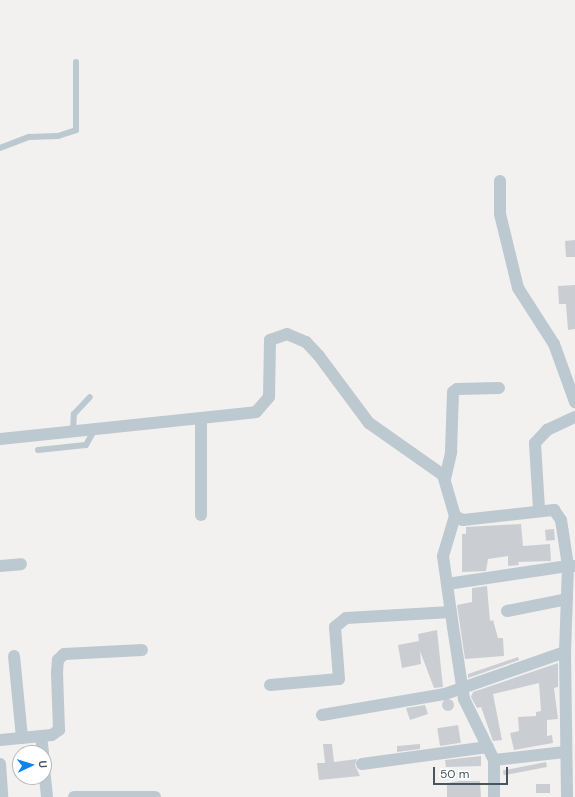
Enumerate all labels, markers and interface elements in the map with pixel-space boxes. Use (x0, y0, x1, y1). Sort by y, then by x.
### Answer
north arrow (12, 745, 52, 785)
scale bar (435, 759, 510, 785)
text: U (36, 760, 50, 768)
text: 50 m (440, 766, 469, 782)

